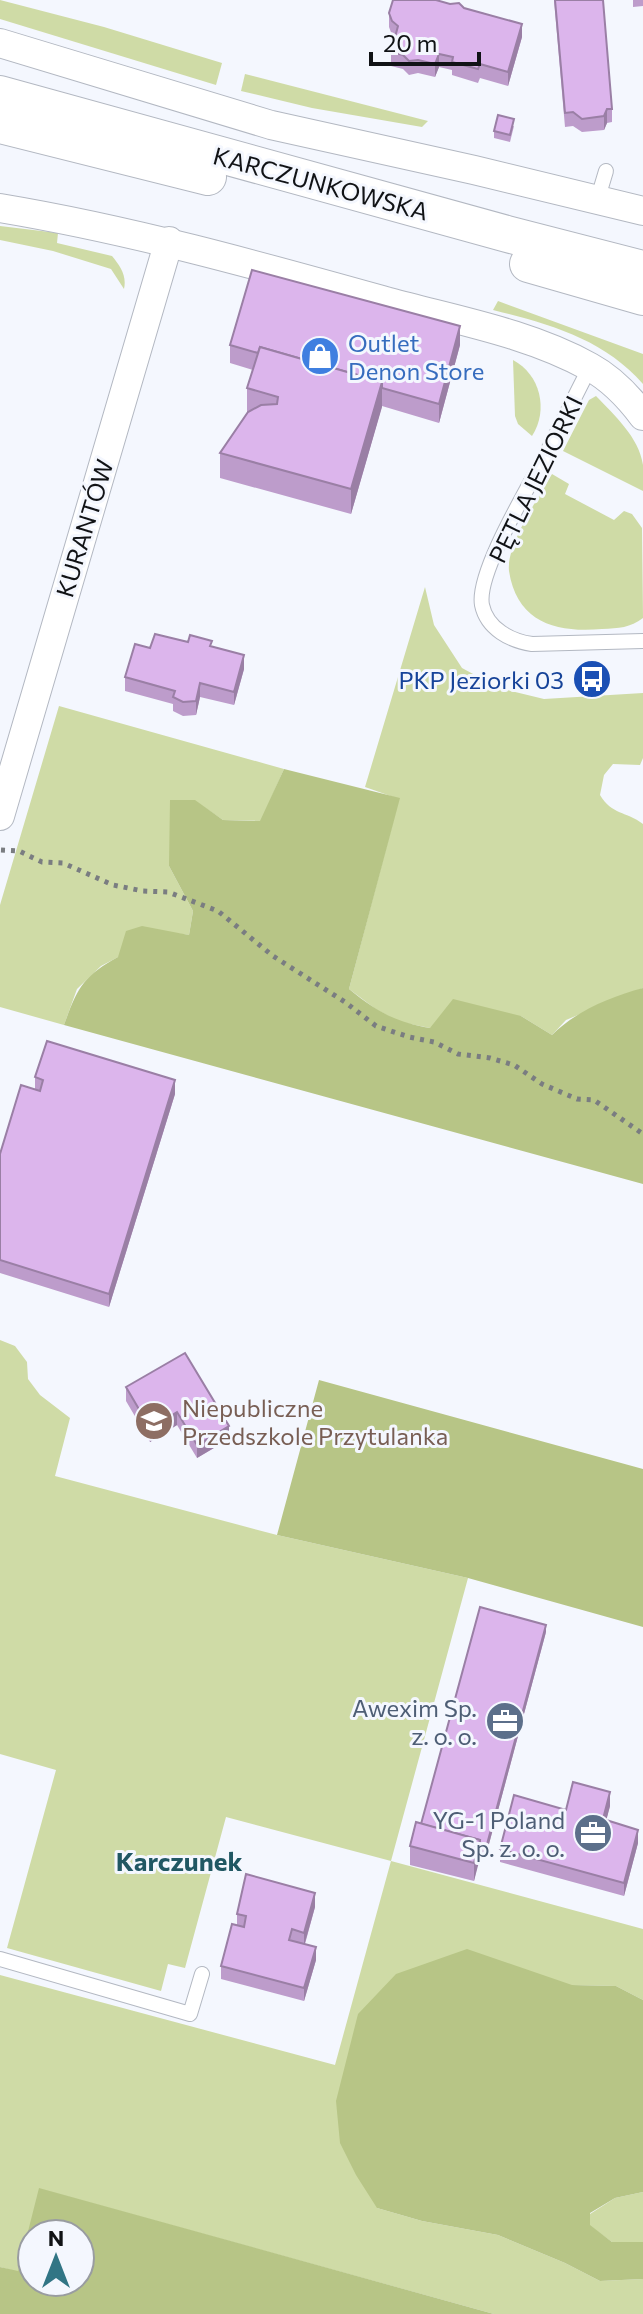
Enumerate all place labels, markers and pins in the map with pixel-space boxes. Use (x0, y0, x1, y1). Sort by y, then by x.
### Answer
place label: Outlet Denon Store (348, 328, 484, 385)
shop icon: Outlet Denon Store (299, 335, 341, 377)
bus stop icon: PKP Jeziorki 03 (571, 658, 613, 700)
place label: PKP Jeziorki 03 (398, 665, 564, 694)
place label: Niepubliczne Przedszkole Przytulanka (182, 1393, 448, 1450)
school or university icon: Niepubliczne Przedszkole Przytulanka (133, 1400, 175, 1442)
place label: Awexim Sp. z. o. o. (352, 1693, 477, 1750)
office icon: Awexim Sp. z. o. o. (484, 1700, 526, 1742)
place label: YG-1 Poland Sp. z. o. o. (432, 1805, 565, 1862)
office icon: YG-1 Poland Sp. z. o. o. (572, 1812, 614, 1854)

